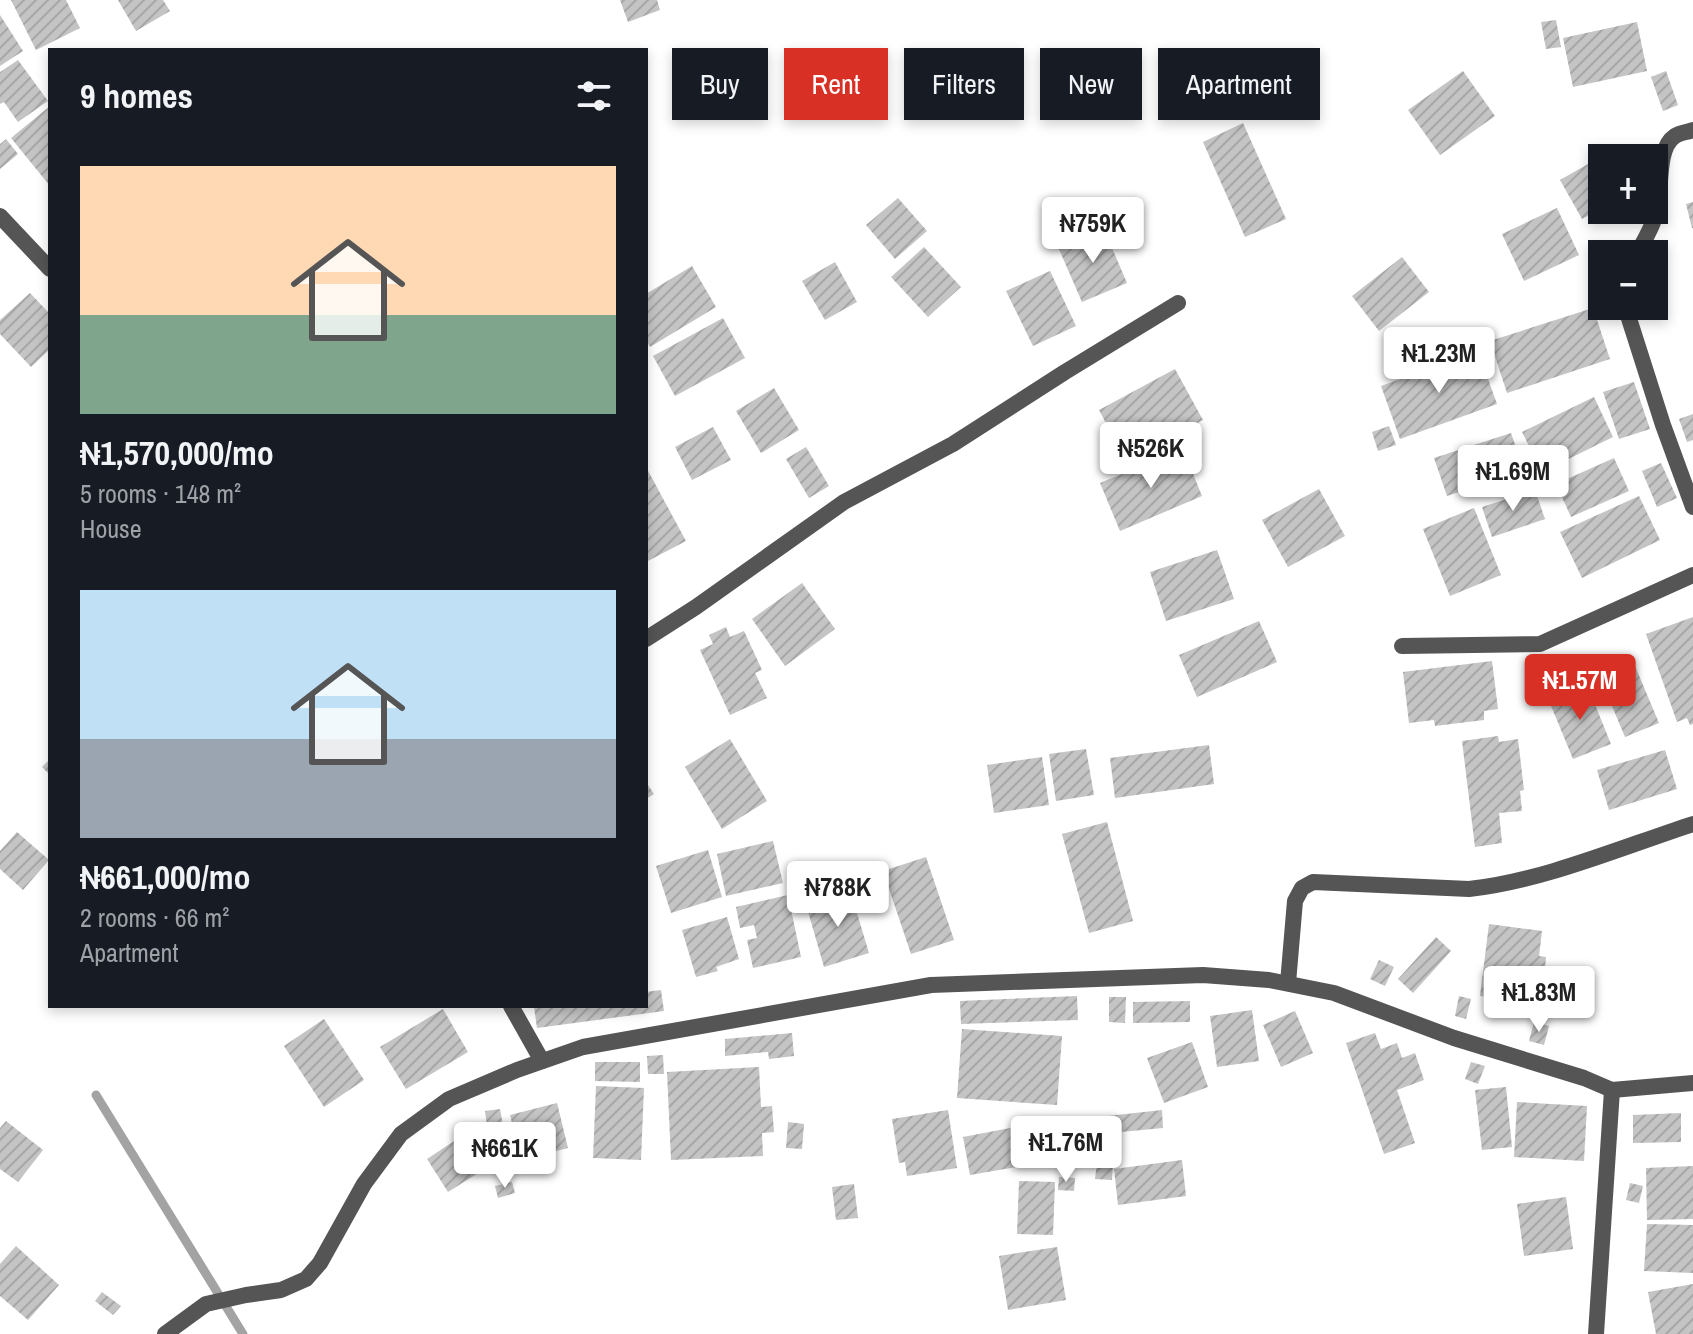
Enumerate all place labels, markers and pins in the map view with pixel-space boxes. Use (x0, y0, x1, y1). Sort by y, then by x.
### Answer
pin: ₦759K (1037, 197, 1149, 265)
pin: ₦1.23M (1374, 327, 1504, 395)
pin: ₦526K (1095, 422, 1207, 490)
pin: ₦1.69M (1448, 445, 1578, 513)
pin: ₦1.57M (1515, 654, 1645, 722)
pin: ₦788K (782, 861, 894, 929)
pin: ₦1.83M (1474, 966, 1604, 1034)
pin: ₦1.76M (1001, 1116, 1131, 1184)
pin: ₦661K (449, 1122, 561, 1190)

